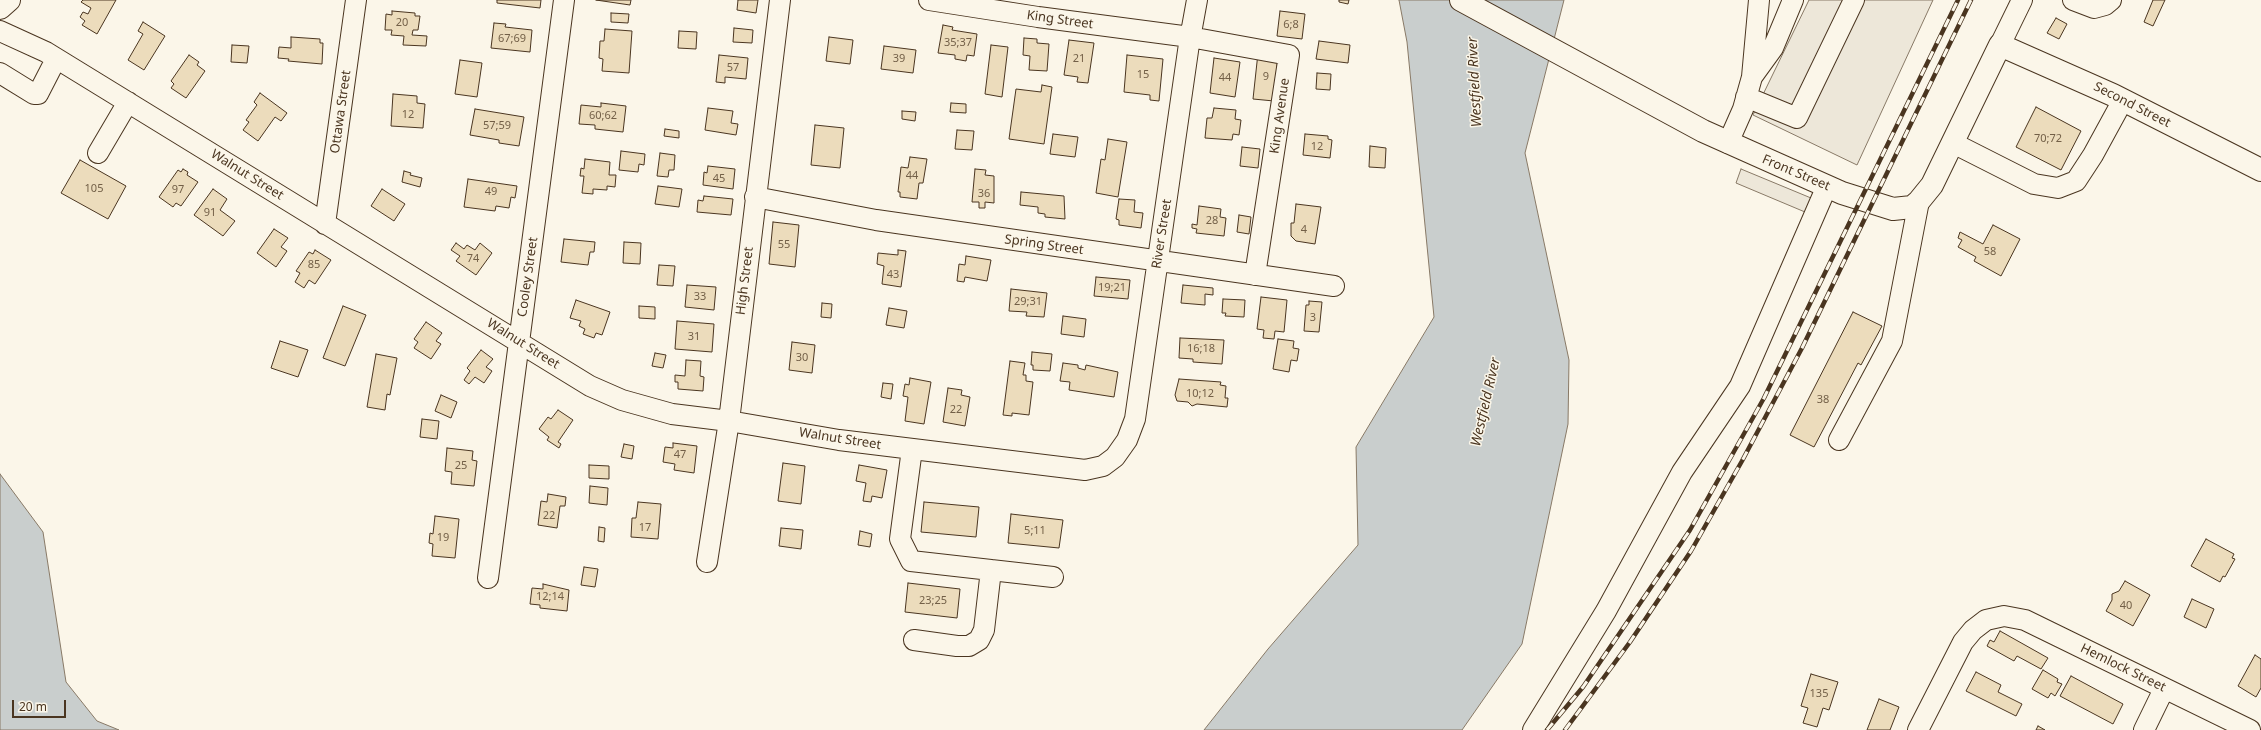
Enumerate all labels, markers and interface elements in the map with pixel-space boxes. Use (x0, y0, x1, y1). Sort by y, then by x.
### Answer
street label: King Street (1026, 8, 1094, 32)
house number: 20 (396, 16, 408, 30)
house number: 6;8 (1283, 18, 1299, 32)
house number: 67;69 (498, 32, 526, 46)
house number: 35;37 (944, 36, 972, 50)
water label: Westfield River (1464, 36, 1486, 128)
house number: 39 (893, 52, 905, 66)
house number: 21 (1073, 52, 1085, 66)
house number: 57 (727, 61, 739, 75)
house number: 15 (1137, 68, 1149, 82)
street label: Ottawa Street (327, 69, 355, 155)
house number: 9 (1263, 70, 1269, 84)
house number: 44 (1219, 71, 1231, 85)
street label: King Avenue (1267, 77, 1293, 155)
street label: Second Street (2091, 79, 2173, 131)
house number: 12 (402, 108, 414, 122)
house number: 60;62 (589, 109, 617, 123)
house number: 57;59 (483, 119, 511, 133)
house number: 70;72 (2034, 132, 2062, 146)
house number: 12 (1311, 140, 1323, 154)
street label: Walnut Street (208, 146, 286, 204)
street label: Front Street (1760, 152, 1832, 194)
house number: 44 (906, 169, 918, 183)
house number: 45 (713, 172, 725, 186)
house number: 105 (85, 182, 103, 196)
house number: 97 (172, 183, 184, 197)
house number: 49 (485, 185, 497, 199)
house number: 36 (978, 187, 990, 201)
street label: River Street (1149, 198, 1175, 270)
house number: 91 (204, 206, 216, 220)
house number: 28 (1206, 214, 1218, 228)
house number: 4 (1301, 223, 1307, 237)
street label: Spring Street (1004, 232, 1084, 258)
street label: Cooley Street (515, 236, 541, 318)
house number: 55 (778, 238, 790, 252)
house number: 58 (1984, 245, 1996, 259)
street label: High Street (733, 246, 757, 316)
house number: 74 (467, 252, 479, 266)
house number: 85 (308, 258, 320, 272)
house number: 43 (887, 268, 899, 282)
house number: 19;21 (1098, 281, 1126, 295)
house number: 33 (694, 290, 706, 304)
house number: 29;31 (1014, 295, 1042, 309)
house number: 3 (1310, 311, 1316, 325)
street label: Walnut Street (484, 315, 562, 373)
house number: 31 (688, 330, 700, 344)
house number: 16;18 (1187, 342, 1215, 356)
house number: 30 (796, 351, 808, 365)
water label: Westfield River (1468, 356, 1504, 448)
house number: 10;12 (1186, 387, 1214, 401)
house number: 38 (1817, 393, 1829, 407)
house number: 22 (950, 403, 962, 417)
street label: Walnut Street (798, 425, 882, 453)
house number: 47 (674, 448, 686, 462)
house number: 25 (455, 459, 467, 473)
house number: 22 (543, 509, 555, 523)
house number: 17 (639, 521, 651, 535)
house number: 5;11 (1024, 524, 1046, 538)
house number: 19 (437, 531, 449, 545)
house number: 12;14 (536, 590, 564, 604)
house number: 23;25 (919, 594, 947, 608)
house number: 40 (2120, 599, 2132, 613)
street label: Hemlock Street (2078, 641, 2168, 695)
house number: 135 (1810, 687, 1828, 701)
scale bar (14, 692, 68, 718)
text: 20 m (19, 698, 47, 715)

